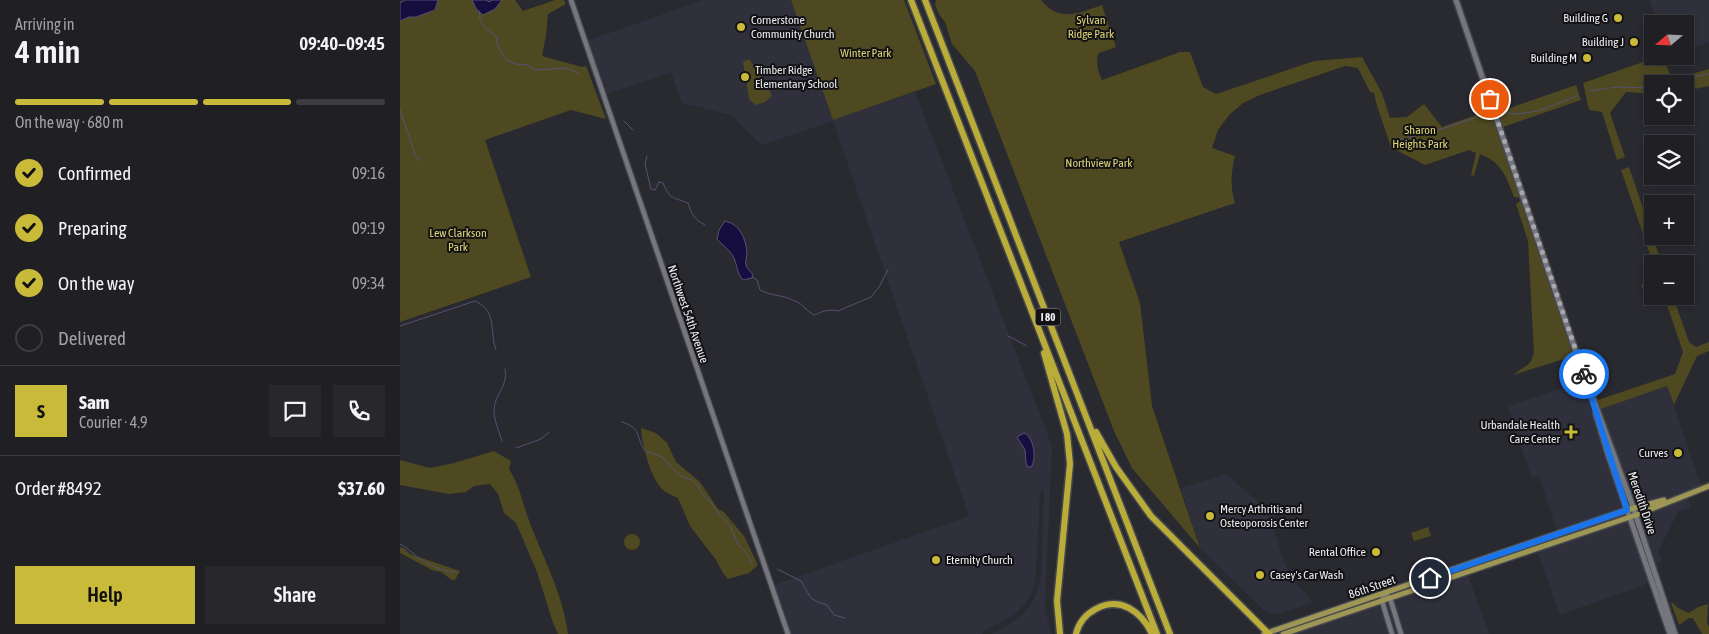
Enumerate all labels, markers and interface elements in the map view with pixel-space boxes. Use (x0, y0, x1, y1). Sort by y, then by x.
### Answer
place label: Building G (1563, 11, 1608, 25)
marker: Building G (1612, 12, 1624, 24)
place label: Cornerstone Community Church (751, 13, 835, 41)
park label: Sylvan Ridge Park (1068, 13, 1115, 41)
text: Arriving in (15, 15, 75, 33)
north arrow (1644, 15, 1694, 65)
map controls (1644, 15, 1694, 305)
marker: Cornerstone Community Church (735, 21, 747, 33)
text: 09:40–09:45 (299, 32, 385, 54)
text: 4 min (15, 33, 80, 70)
place label: Building J (1582, 35, 1624, 49)
marker: Building J (1628, 36, 1640, 48)
park label: Winter Park (840, 46, 892, 60)
place label: Building M (1531, 51, 1577, 65)
marker: Building M (1581, 52, 1593, 64)
place label: Timber Ridge Elementary School (755, 63, 838, 91)
marker: Timber Ridge Elementary School (739, 71, 751, 83)
button: locate (1644, 75, 1694, 125)
pin (1469, 78, 1511, 120)
icon: bag (1476, 85, 1504, 113)
text: On the way · 680 m (15, 113, 124, 131)
park label: Sharon Heights Park (1392, 123, 1448, 151)
button: layers (1644, 135, 1694, 185)
park label: Northview Park (1065, 156, 1133, 170)
icon: check (15, 159, 43, 187)
text: Confirmed (58, 162, 131, 184)
text: 09:16 (352, 164, 385, 182)
button: + (1644, 195, 1694, 245)
icon: check (15, 214, 43, 242)
text: Preparing (58, 217, 127, 239)
text: 09:19 (352, 219, 385, 237)
park label: Lew Clarkson Park (429, 226, 487, 254)
button: − (1644, 255, 1694, 305)
street label: Northwest 54th Avenue (665, 263, 711, 365)
icon: check (15, 269, 43, 297)
text: On the way (58, 272, 135, 294)
text: 09:34 (352, 274, 385, 292)
road number: I 80 (1036, 308, 1060, 326)
text: Delivered (58, 327, 126, 349)
courier (1559, 349, 1609, 399)
icon: bike (1570, 360, 1598, 388)
button: chat (269, 385, 321, 437)
button: phone (333, 385, 385, 437)
text: Sam (79, 391, 110, 413)
text: S (37, 400, 45, 422)
text: Courier · 4.9 (79, 413, 148, 431)
place label: Urbandale Health Care Center (1480, 418, 1560, 446)
marker: Urbandale Health Care Center (1564, 425, 1578, 439)
place label: Curves (1639, 446, 1668, 460)
marker: Curves (1672, 447, 1684, 459)
street label: Meredith Drive (1625, 470, 1659, 536)
text: Order #8492 (15, 477, 102, 499)
text: $37.60 (338, 477, 385, 499)
place label: Mercy Arthritis and Osteoporosis Center (1220, 502, 1308, 530)
marker: Mercy Arthritis and Osteoporosis Center (1204, 510, 1216, 522)
place label: Rental Office (1309, 545, 1366, 559)
marker: Rental Office (1370, 546, 1382, 558)
place label: Eternity Church (946, 553, 1013, 567)
marker: Eternity Church (930, 554, 942, 566)
pin (1409, 557, 1451, 599)
icon: home (1416, 564, 1444, 592)
button: Help (15, 566, 195, 624)
button: Share (205, 566, 385, 624)
place label: Casey's Car Wash (1270, 568, 1343, 582)
marker: Casey's Car Wash (1254, 569, 1266, 581)
street label: 86th Street (1347, 572, 1398, 602)

